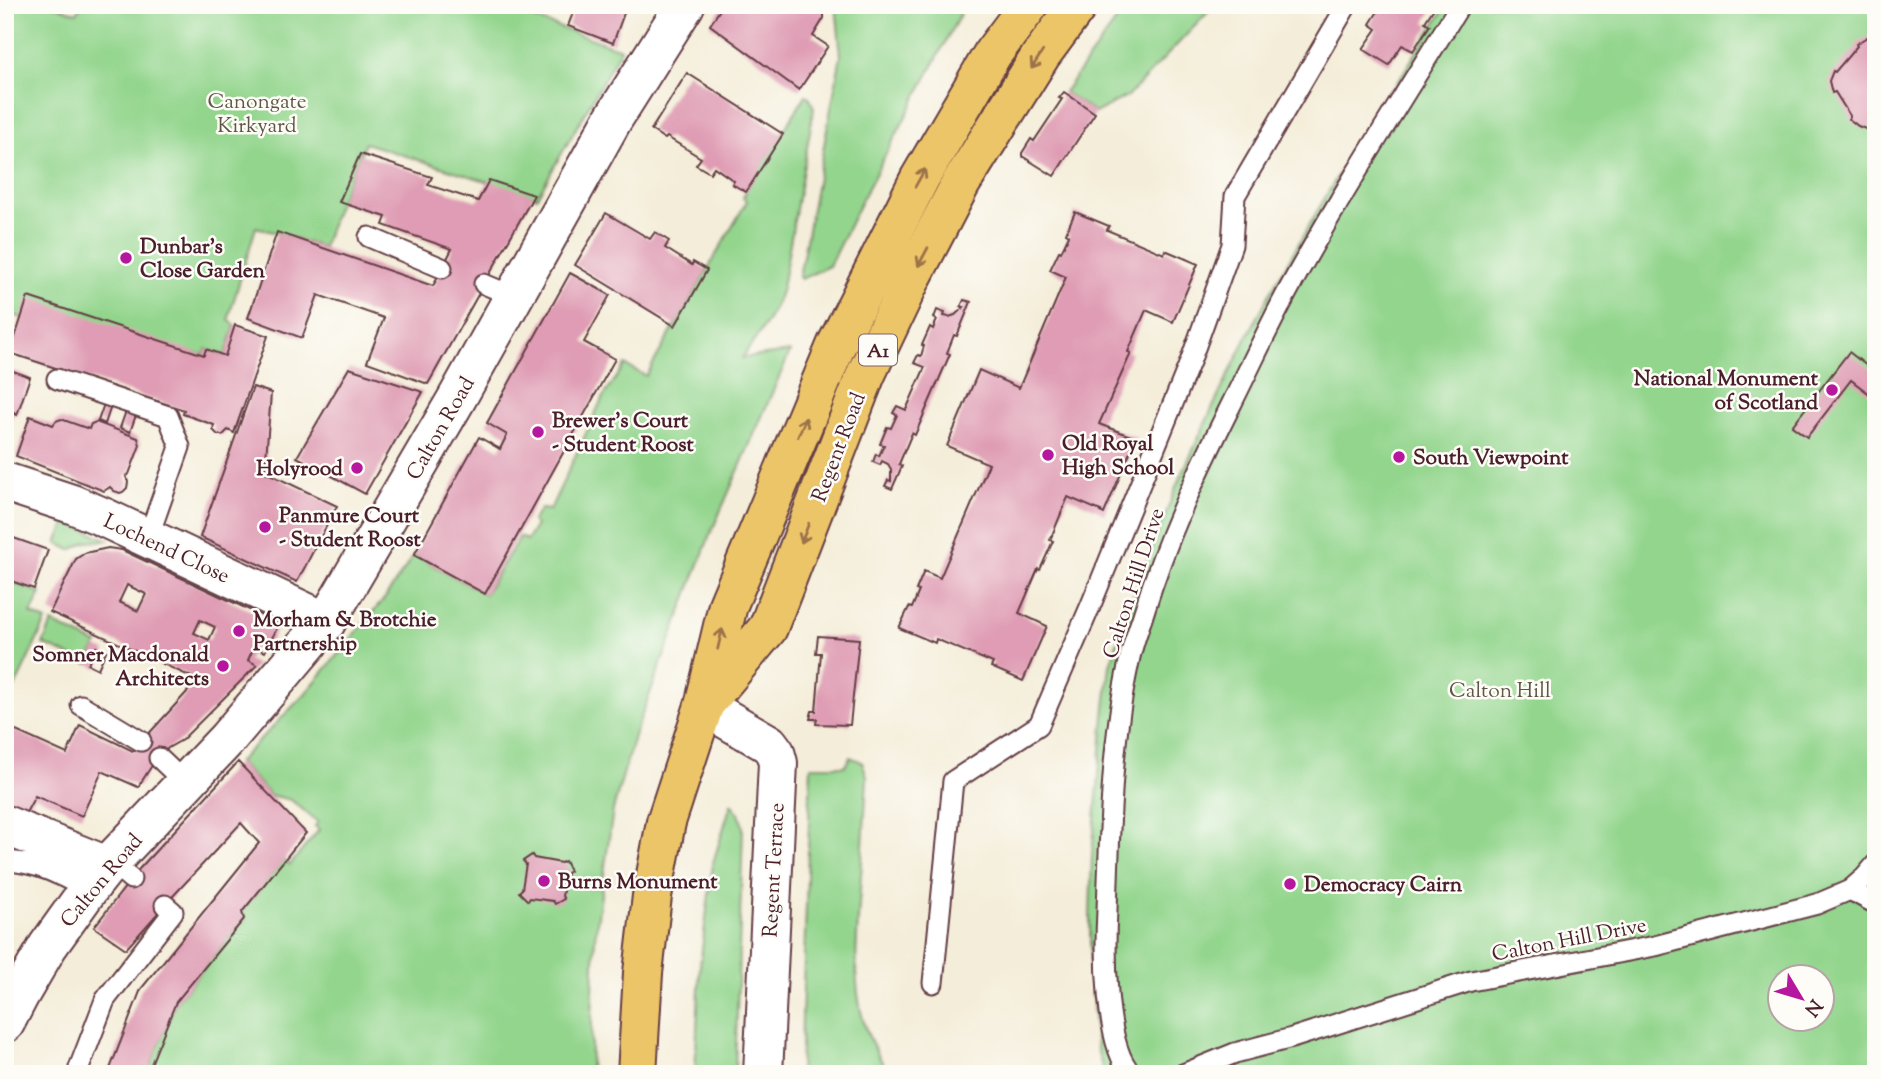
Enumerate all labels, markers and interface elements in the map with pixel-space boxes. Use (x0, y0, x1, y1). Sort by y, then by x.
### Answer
one-way arrow (1030, 50, 1045, 69)
park label: Canongate Kirkyard (208, 88, 306, 142)
one-way arrow (913, 168, 927, 188)
place label: Dunbar's Close Garden (140, 233, 265, 287)
one-way arrow (916, 246, 930, 266)
marker: Dunbar's Close Garden (118, 250, 134, 266)
road number: A1 (859, 334, 897, 366)
place label: National Monument of Scotland (1634, 365, 1819, 419)
street label: Calton Road (400, 372, 483, 486)
marker: National Monument of Scotland (1824, 382, 1840, 398)
street label: Regent Road (805, 388, 875, 507)
place label: Brewer’s Court - Student Roost (552, 407, 694, 461)
one-way arrow (796, 417, 809, 439)
marker: Brewer’s Court - Student Roost (530, 424, 546, 440)
place label: Old Royal High School (1062, 430, 1174, 484)
place label: South Viewpoint (1413, 444, 1569, 474)
marker: Old Royal High School (1040, 447, 1056, 463)
marker: South Viewpoint (1391, 449, 1407, 465)
place label: Holyrood (256, 455, 343, 485)
marker: Holyrood (349, 460, 365, 476)
place label: Panmure Court - Student Roost (279, 502, 421, 556)
street label: Calton Hill Drive (1096, 504, 1173, 663)
street label: Lochend Close (98, 507, 234, 592)
marker: Panmure Court - Student Roost (257, 519, 273, 535)
one-way arrow (798, 522, 811, 544)
place label: Morham & Brotchie Partnership (253, 606, 437, 660)
marker: Morham & Brotchie Partnership (231, 623, 247, 639)
one-way arrow (713, 628, 727, 651)
place label: Somner Macdonald Architects (32, 641, 209, 695)
marker: Somner Macdonald Architects (215, 658, 231, 674)
park label: Calton Hill (1449, 677, 1551, 707)
street label: Regent Terrace (756, 802, 794, 938)
street label: Calton Road (54, 828, 151, 935)
place label: Burns Monument (558, 868, 718, 898)
place label: Democracy Cairn (1304, 871, 1463, 901)
marker: Burns Monument (536, 873, 552, 889)
marker: Democracy Cairn (1282, 876, 1298, 892)
street label: Calton Hill Drive (1490, 911, 1649, 971)
north arrow (1766, 964, 1836, 1034)
text: N (1797, 993, 1828, 1021)

